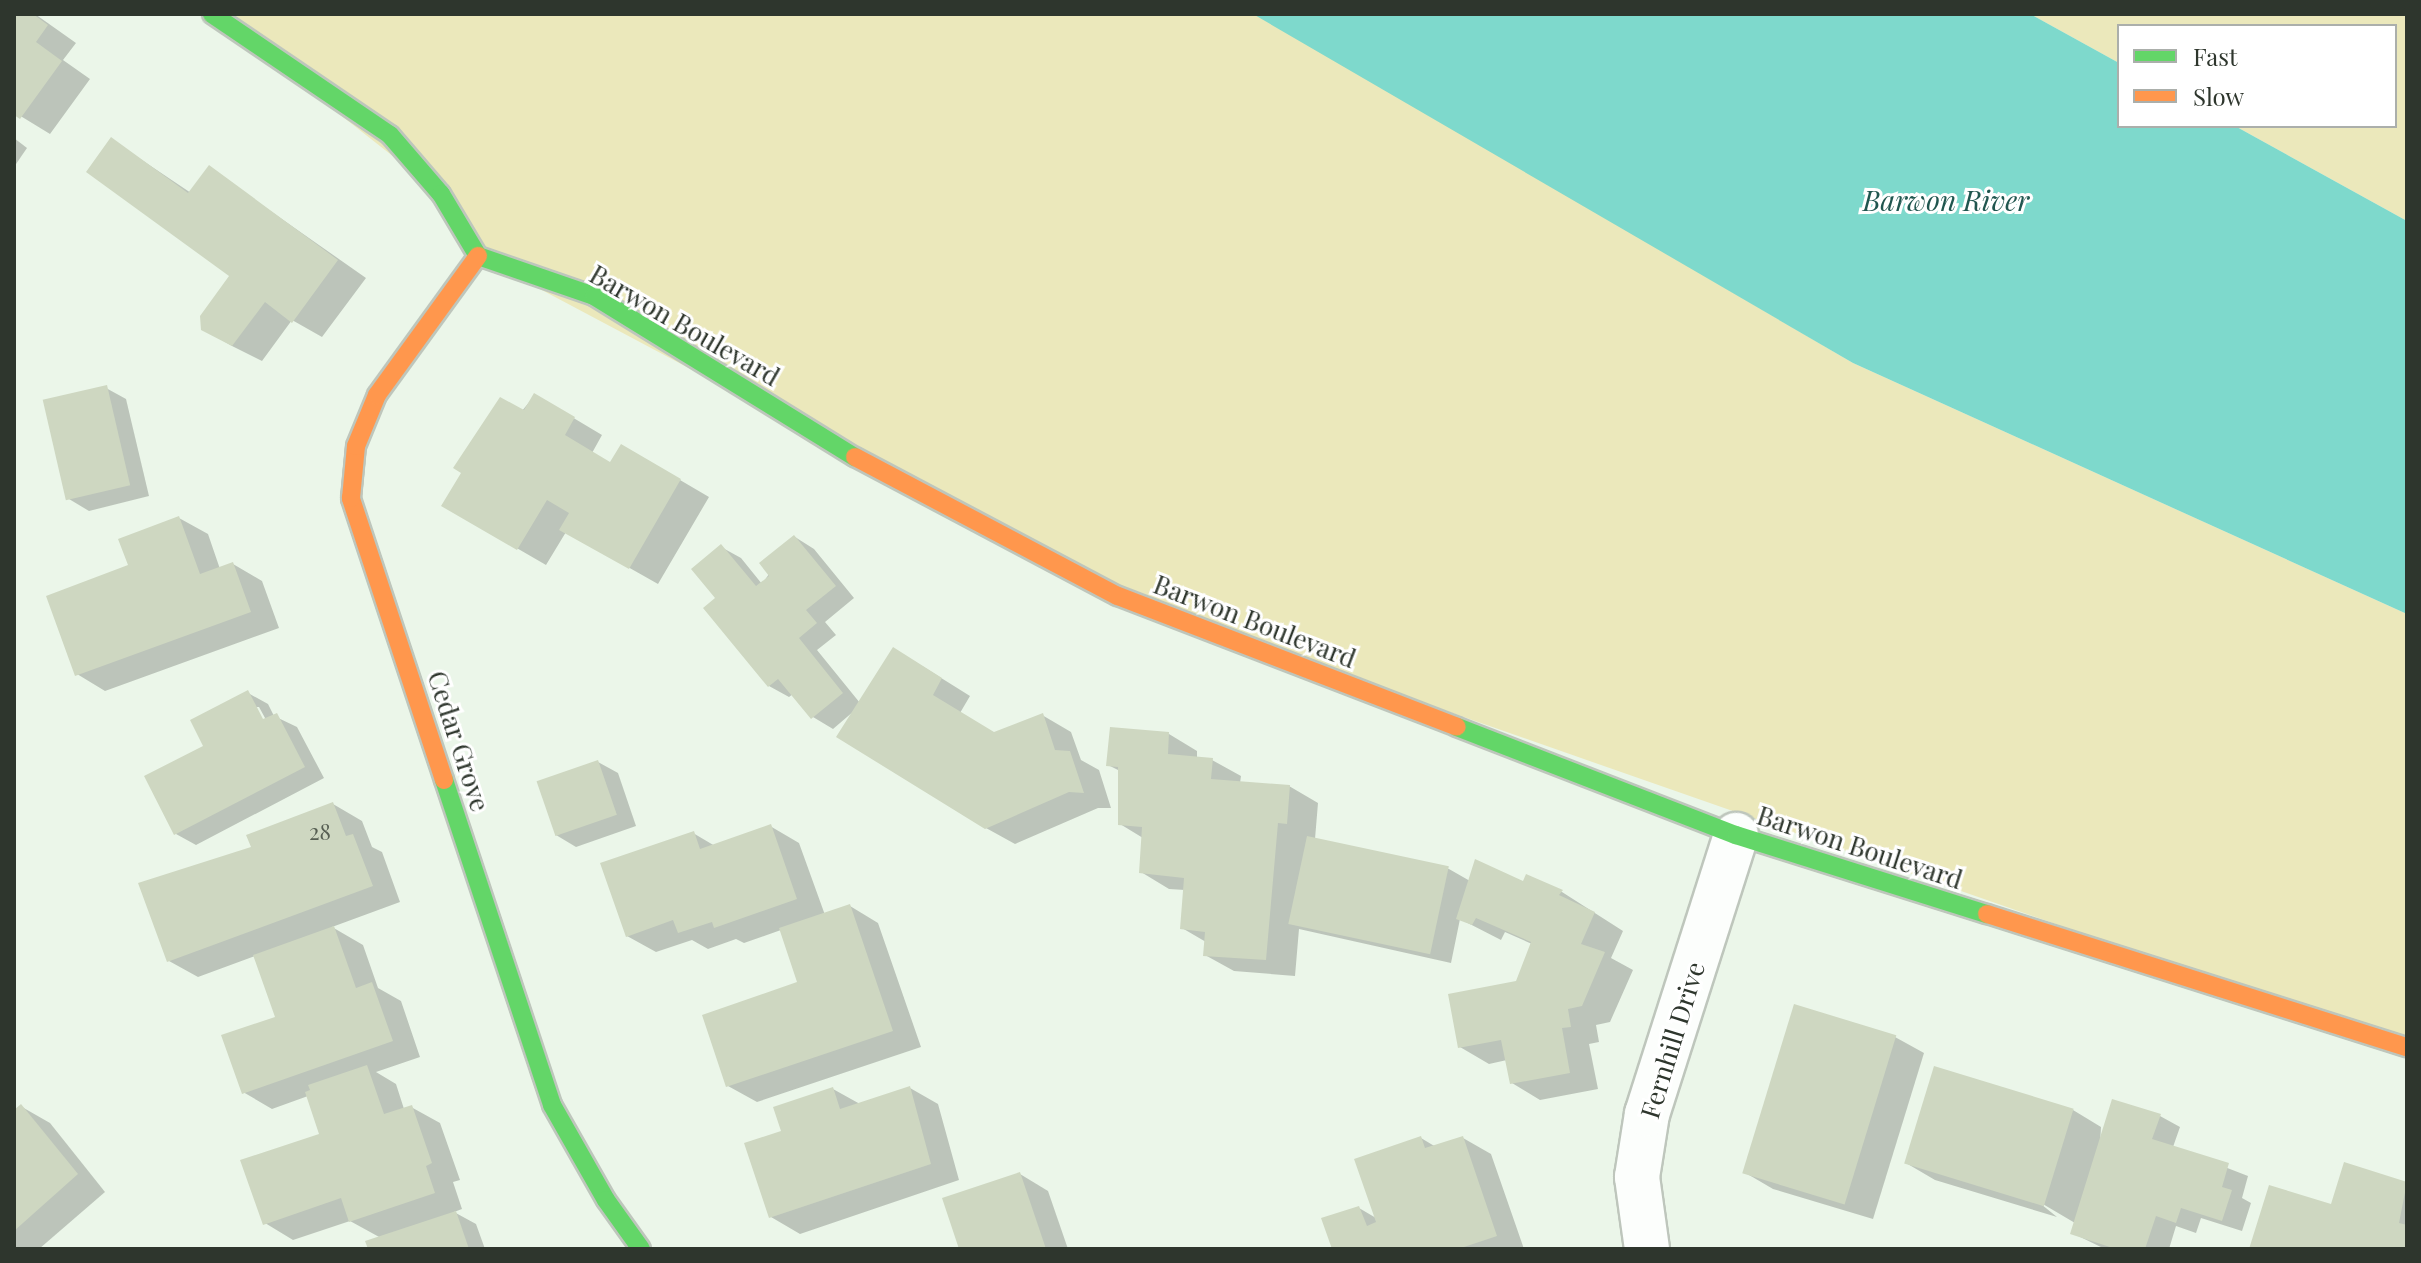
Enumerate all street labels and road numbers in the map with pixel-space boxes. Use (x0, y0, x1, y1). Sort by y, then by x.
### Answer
street label: Barwon Boulevard (584, 258, 786, 392)
street label: Barwon Boulevard (1149, 568, 1361, 674)
street label: Cedar Grove (422, 667, 496, 815)
street label: Barwon Boulevard (1753, 799, 1967, 895)
street label: Fernhill Drive (1633, 958, 1711, 1122)

